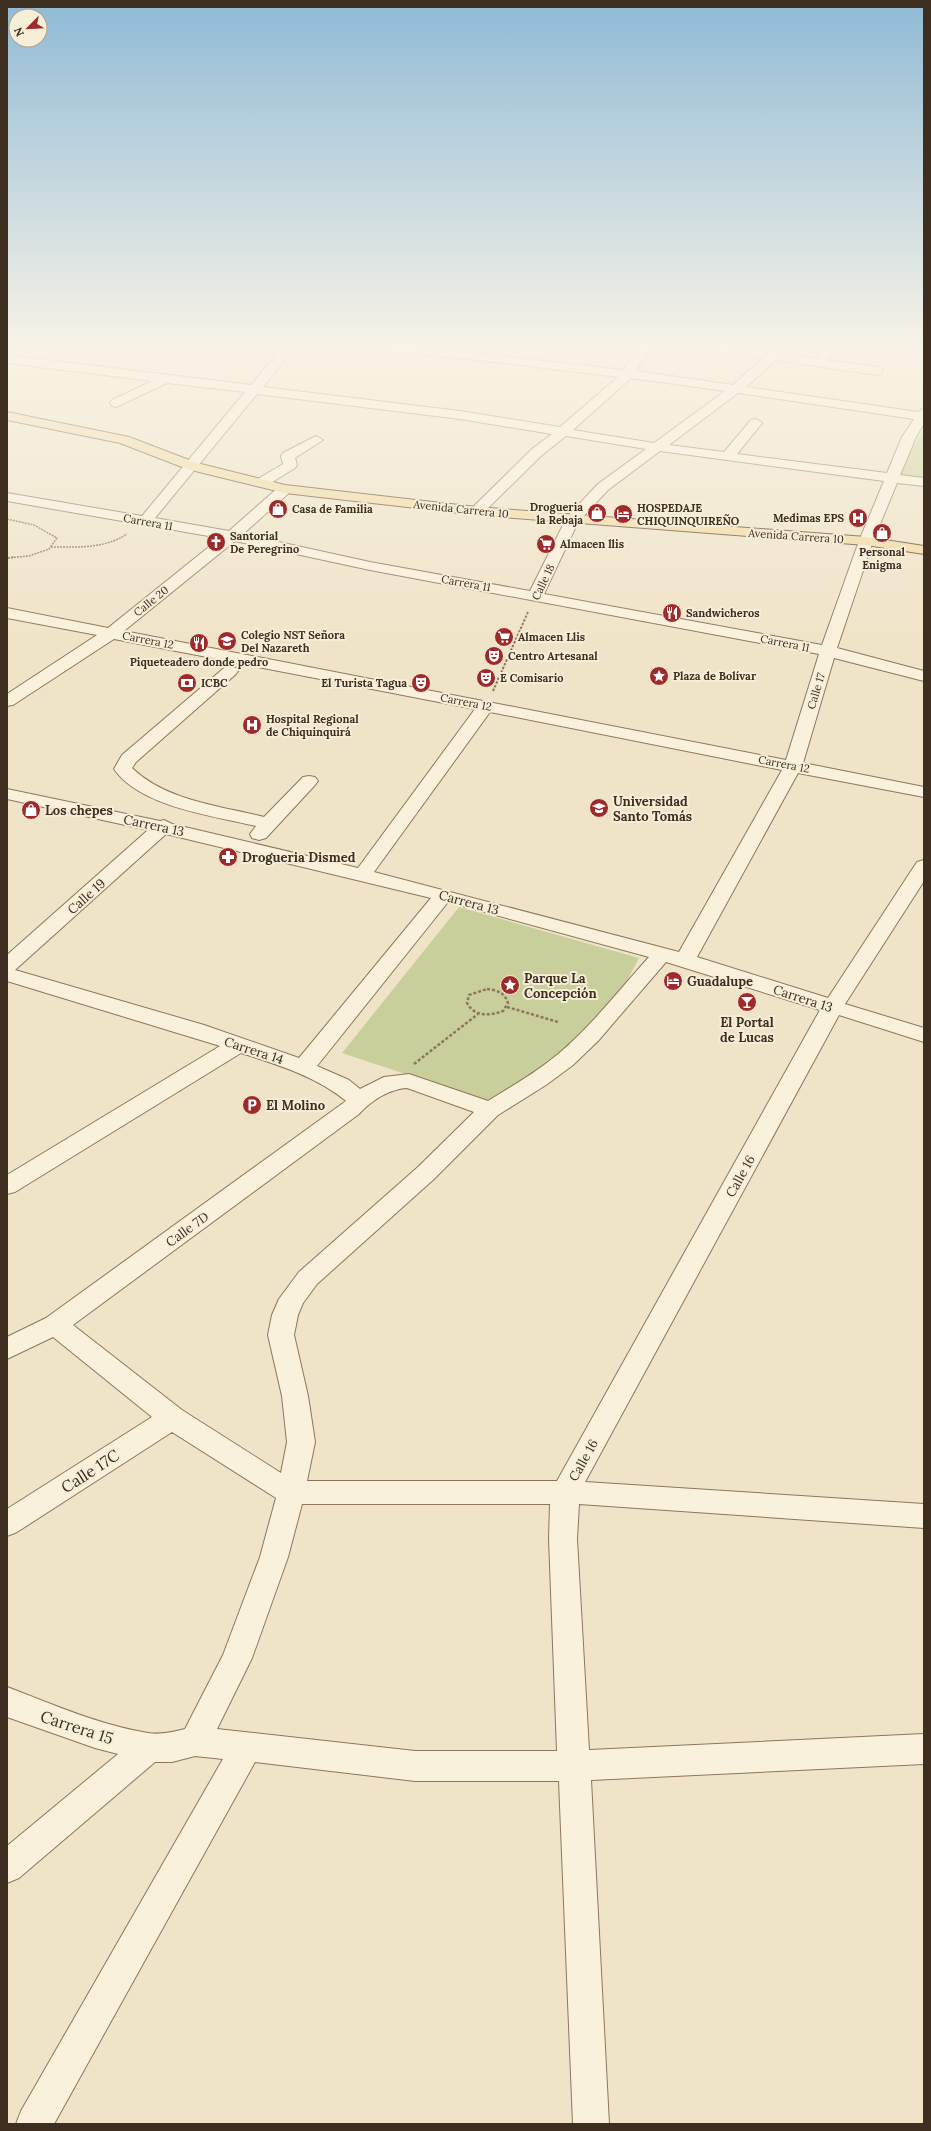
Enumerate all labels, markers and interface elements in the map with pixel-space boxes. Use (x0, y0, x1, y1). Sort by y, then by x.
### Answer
north arrow (8, 8, 48, 48)
text: N (11, 25, 27, 39)
street label: Avenida Carrera 10 (412, 497, 510, 521)
shop icon: Casa de Familia (267, 498, 289, 520)
place label: Drogueria la Rebaja (530, 500, 583, 527)
place label: HOSPEDAJE CHIQUINQUIREÑO (637, 501, 740, 528)
place label: Casa de Familia (292, 502, 373, 516)
shop icon: Drogueria la Rebaja (586, 502, 608, 524)
hotel icon: HOSPEDAJE CHIQUINQUIREÑO (612, 503, 634, 525)
hospital icon: Medimas EPS (847, 507, 869, 529)
street label: Carrera 11 (122, 511, 174, 533)
place label: Medimas EPS (773, 511, 844, 525)
shop icon: Personal Enigma (871, 522, 893, 544)
street label: Avenida Carrera 10 (747, 526, 844, 546)
place label: Santorial De Peregrino (230, 529, 299, 556)
church icon: Santorial De Peregrino (205, 531, 227, 553)
supermarket icon: Almacen llis (535, 533, 557, 555)
place label: Almacen llis (560, 537, 624, 551)
place label: Personal Enigma (859, 545, 905, 572)
street label: Calle 18 (529, 562, 557, 602)
street label: Carrera 11 (440, 572, 492, 594)
street label: Calle 20 (131, 583, 171, 619)
restaurant icon: Sandwicheros (661, 602, 683, 624)
place label: Sandwicheros (686, 606, 760, 620)
supermarket icon: Almacen Llis (493, 626, 515, 648)
street label: Carrera 12 (121, 628, 175, 652)
place label: Colegio NST Señora Del Nazareth (241, 628, 345, 655)
school or university icon: Colegio NST Señora Del Nazareth (216, 630, 238, 652)
place label: Almacen Llis (518, 630, 585, 644)
street label: Carrera 11 (759, 631, 811, 655)
restaurant icon: Piqueteadero donde pedro (188, 632, 210, 654)
theatre icon: Centro Artesanal (483, 645, 505, 667)
place label: Centro Artesanal (508, 649, 598, 663)
place label: Piqueteadero donde pedro (130, 655, 268, 669)
place icon: Plaza de Bolívar (648, 665, 670, 687)
theatre icon: E Comisario (475, 667, 497, 689)
place label: Plaza de Bolívar (673, 669, 757, 683)
place label: E Comisario (500, 671, 563, 685)
street label: Calle 17 (804, 671, 828, 711)
bank icon: ICBC (176, 672, 198, 694)
theatre icon: El Turista Tagua (410, 672, 432, 694)
place label: ICBC (201, 676, 228, 690)
place label: El Turista Tagua (321, 676, 407, 690)
street label: Carrera 12 (439, 690, 493, 714)
place label: Hospital Regional de Chiquinquirá (266, 712, 359, 739)
hospital icon: Hospital Regional de Chiquinquirá (241, 714, 263, 736)
street label: Carrera 12 (757, 752, 811, 776)
place label: Universidad Santo Tomás (613, 793, 692, 825)
school or university icon: Universidad Santo Tomás (588, 797, 610, 819)
shop icon: Los chepes (20, 799, 42, 821)
place label: Los chepes (45, 802, 113, 819)
street label: Carrera 13 (122, 811, 186, 840)
pharmacy icon: Drogueria Dismed (217, 846, 239, 868)
place label: Drogueria Dismed (242, 849, 356, 866)
street label: Calle 19 (64, 875, 109, 918)
street label: Carrera 13 (437, 886, 501, 919)
place label: Parque La Concepción (524, 970, 597, 1002)
hotel icon: Guadalupe (662, 970, 684, 992)
place label: Guadalupe (687, 973, 753, 990)
place icon: Parque La Concepción (499, 974, 521, 996)
street label: Carrera 13 (771, 981, 835, 1016)
bar icon: El Portal de Lucas (736, 991, 758, 1013)
place label: El Portal de Lucas (720, 1014, 774, 1046)
street label: Carrera 14 (222, 1033, 286, 1068)
parking icon: El Molino (241, 1094, 263, 1116)
place label: El Molino (266, 1097, 325, 1114)
street label: Calle 16 (722, 1152, 759, 1200)
street label: Calle 7D (162, 1208, 212, 1251)
street label: Calle 16 (565, 1436, 602, 1484)
street label: Calle 17C (57, 1445, 123, 1497)
street label: Carrera 15 (38, 1706, 116, 1748)

